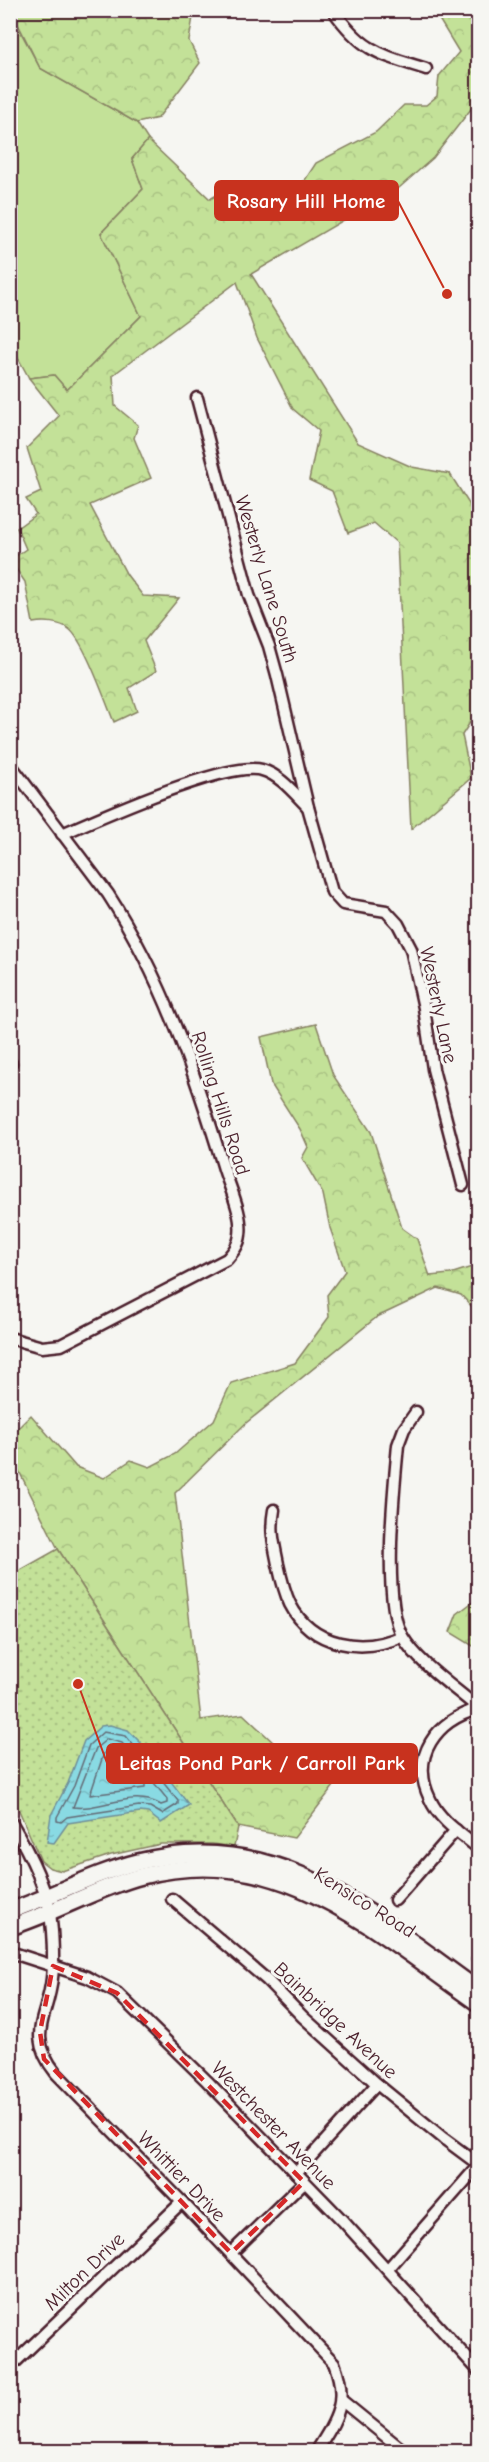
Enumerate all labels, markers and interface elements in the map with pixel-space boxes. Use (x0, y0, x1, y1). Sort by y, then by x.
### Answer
callout: Rosary Hill Home (215, 181, 398, 220)
text: Rosary Hill Home (227, 189, 385, 213)
street label: Westerly Lane South (230, 493, 303, 665)
street label: Westerly Lane (415, 945, 462, 1065)
street label: Rolling Hills Road (186, 1028, 255, 1178)
callout: Leitas Pond Park / Carroll Park (107, 1744, 417, 1783)
text: Leitas Pond Park / Carroll Park (119, 1751, 406, 1775)
street label: Kensico Road (310, 1862, 420, 1943)
street label: Bainbridge Avenue (269, 1957, 402, 2083)
street label: Westchester Avenue (207, 2057, 341, 2194)
street label: Whittier Drive (133, 2127, 230, 2226)
street label: Milton Drive (40, 2228, 129, 2315)

